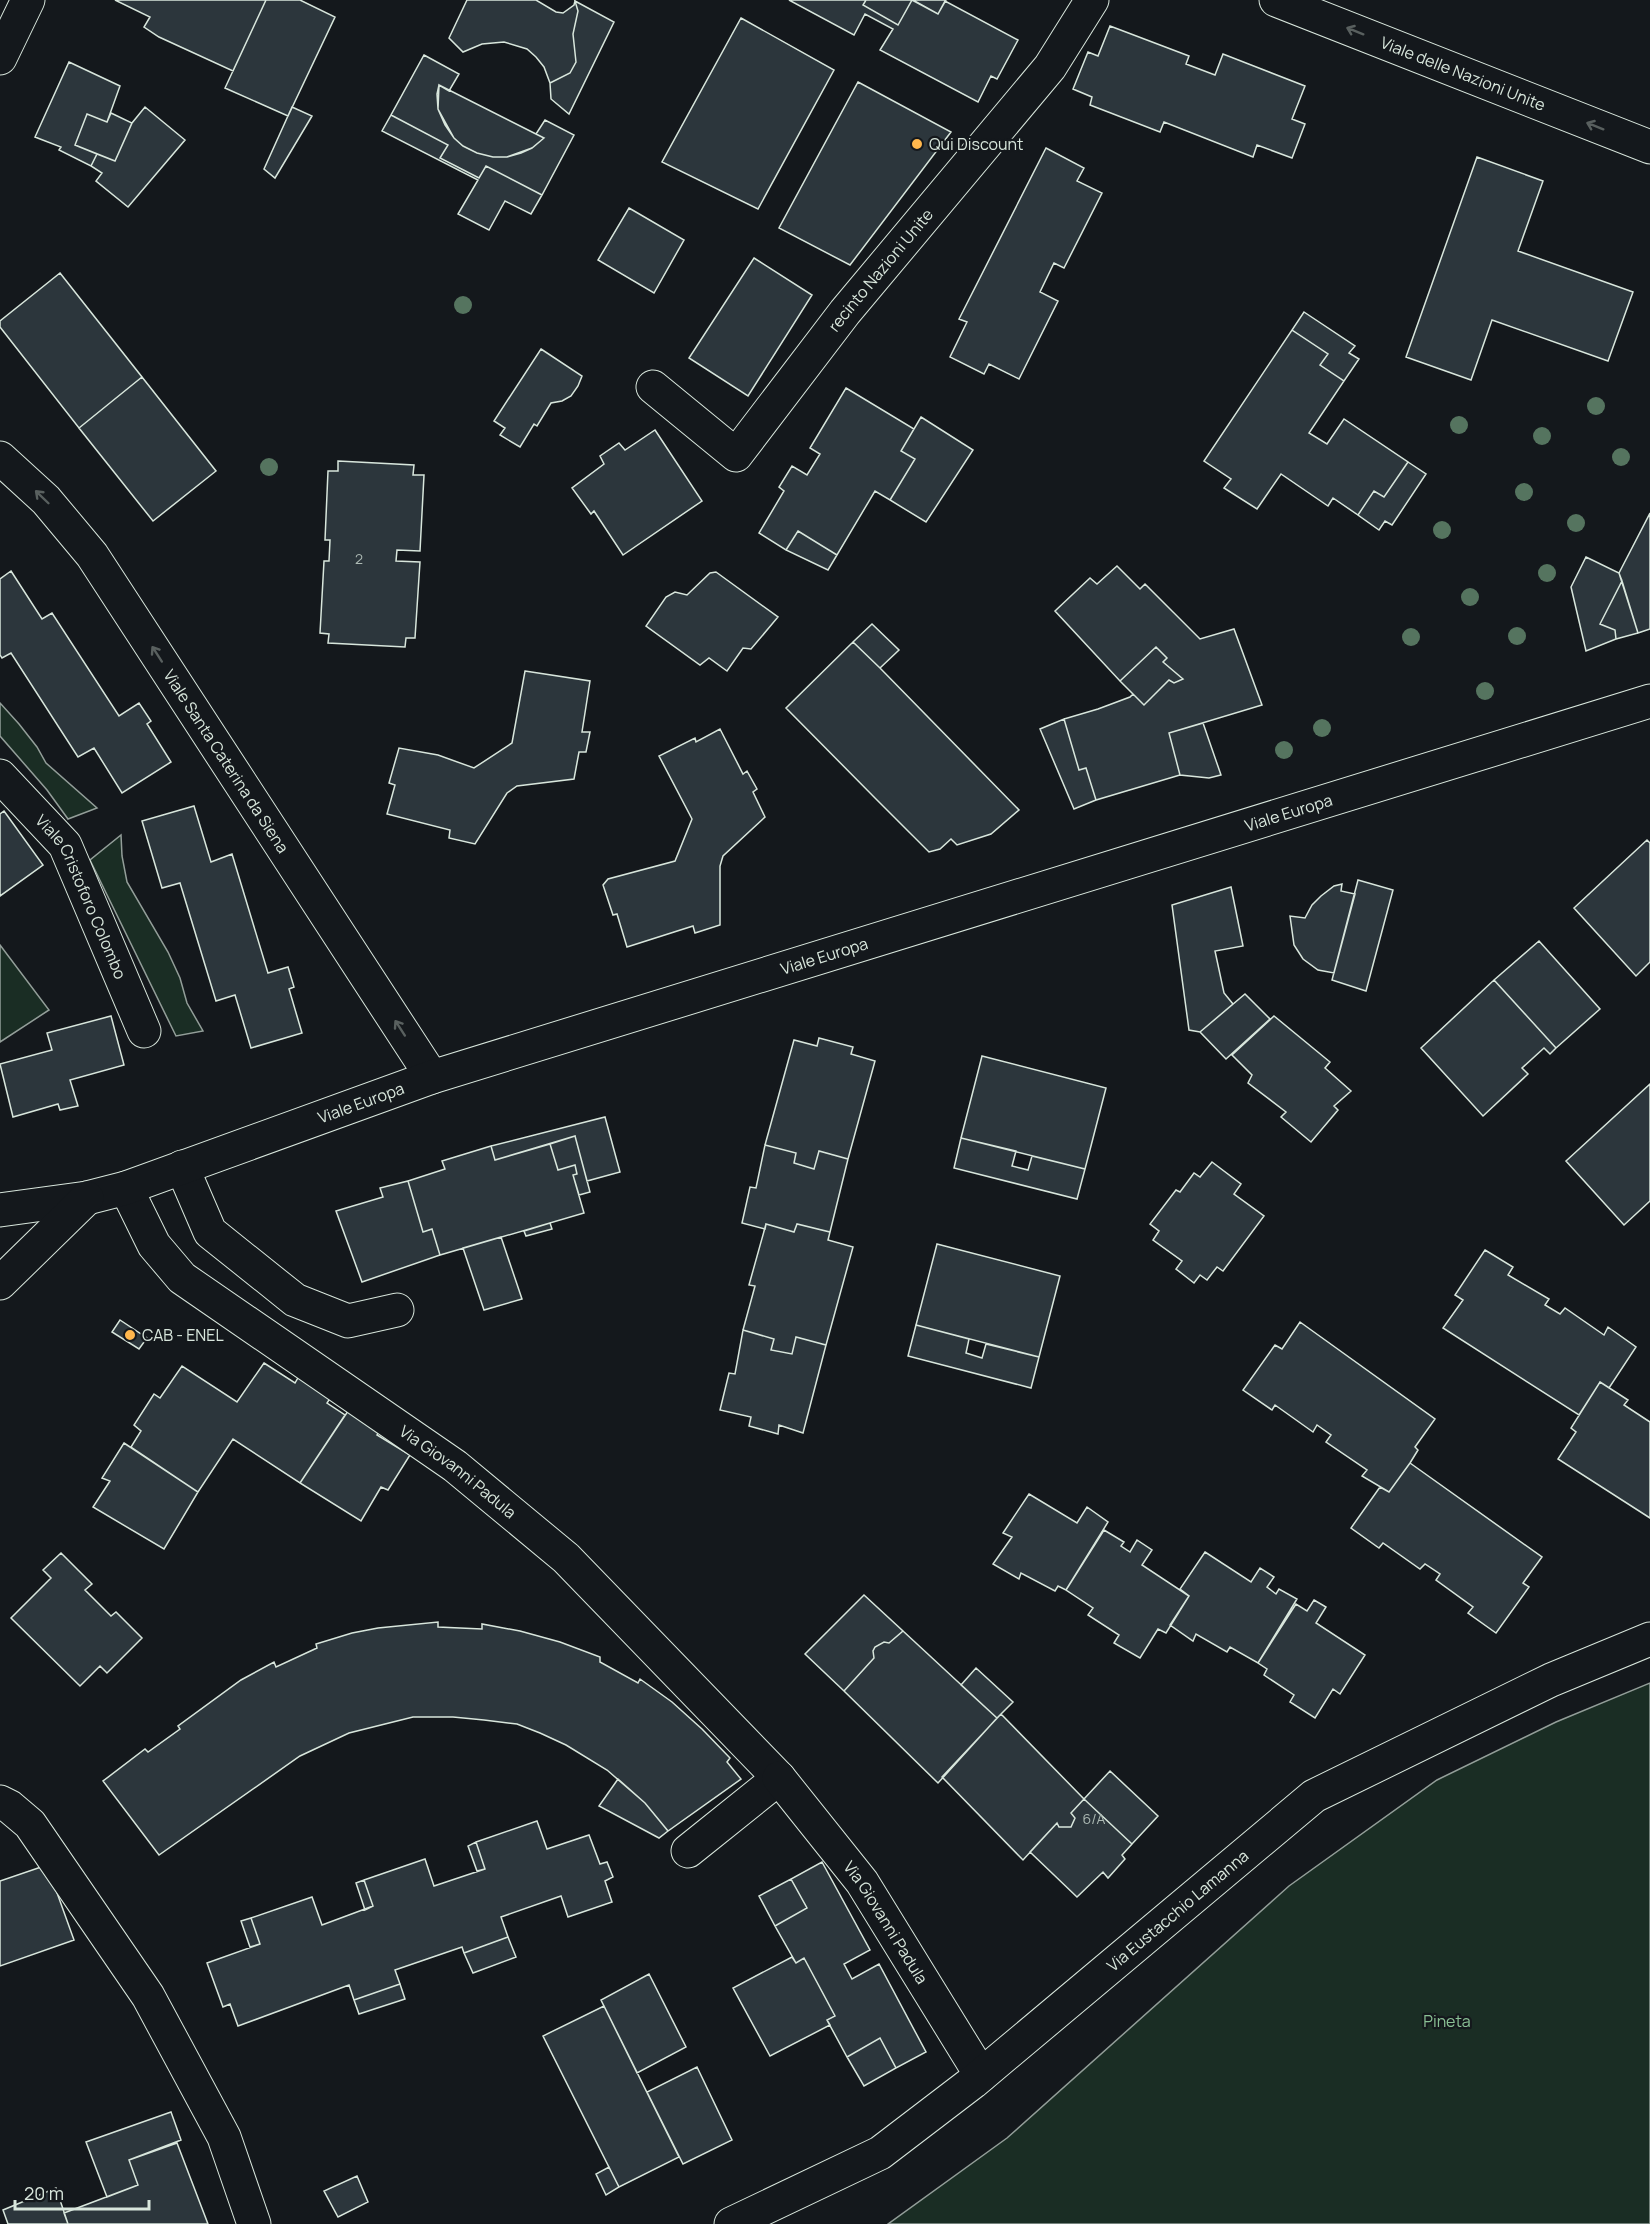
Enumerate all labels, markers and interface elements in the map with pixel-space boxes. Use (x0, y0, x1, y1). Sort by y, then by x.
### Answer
one-way arrow (1347, 25, 1365, 36)
street label: Viale delle Nazioni Unite (1378, 31, 1549, 116)
one-way arrow (1587, 120, 1605, 131)
place label: Qui Discount (929, 133, 1023, 155)
marker: Qui Discount (910, 137, 924, 151)
street label: recinto Nazioni Unite (823, 204, 938, 336)
one-way arrow (34, 489, 49, 504)
house number: 2 (355, 549, 363, 568)
one-way arrow (150, 646, 162, 663)
street label: Viale Santa Caterina da Siena (158, 665, 294, 857)
street label: Viale Europa (1242, 789, 1335, 836)
street label: Viale Cristoforo Colombo (31, 810, 132, 983)
street label: Viale Europa (778, 932, 871, 980)
one-way arrow (394, 1020, 407, 1037)
street label: Viale Europa (315, 1077, 407, 1129)
place label: CAB - ENEL (142, 1324, 224, 1346)
marker: CAB - ENEL (123, 1328, 137, 1342)
street label: Via Giovanni Padula (395, 1420, 521, 1523)
house number: 6/A (1083, 1809, 1106, 1828)
street label: Via Eustacchio Lamanna (1102, 1845, 1253, 1976)
street label: Via Giovanni Padula (838, 1856, 933, 1988)
park label: Pineta (1423, 2010, 1471, 2032)
scale bar (15, 2173, 148, 2211)
text: 20 m (24, 2181, 64, 2205)

